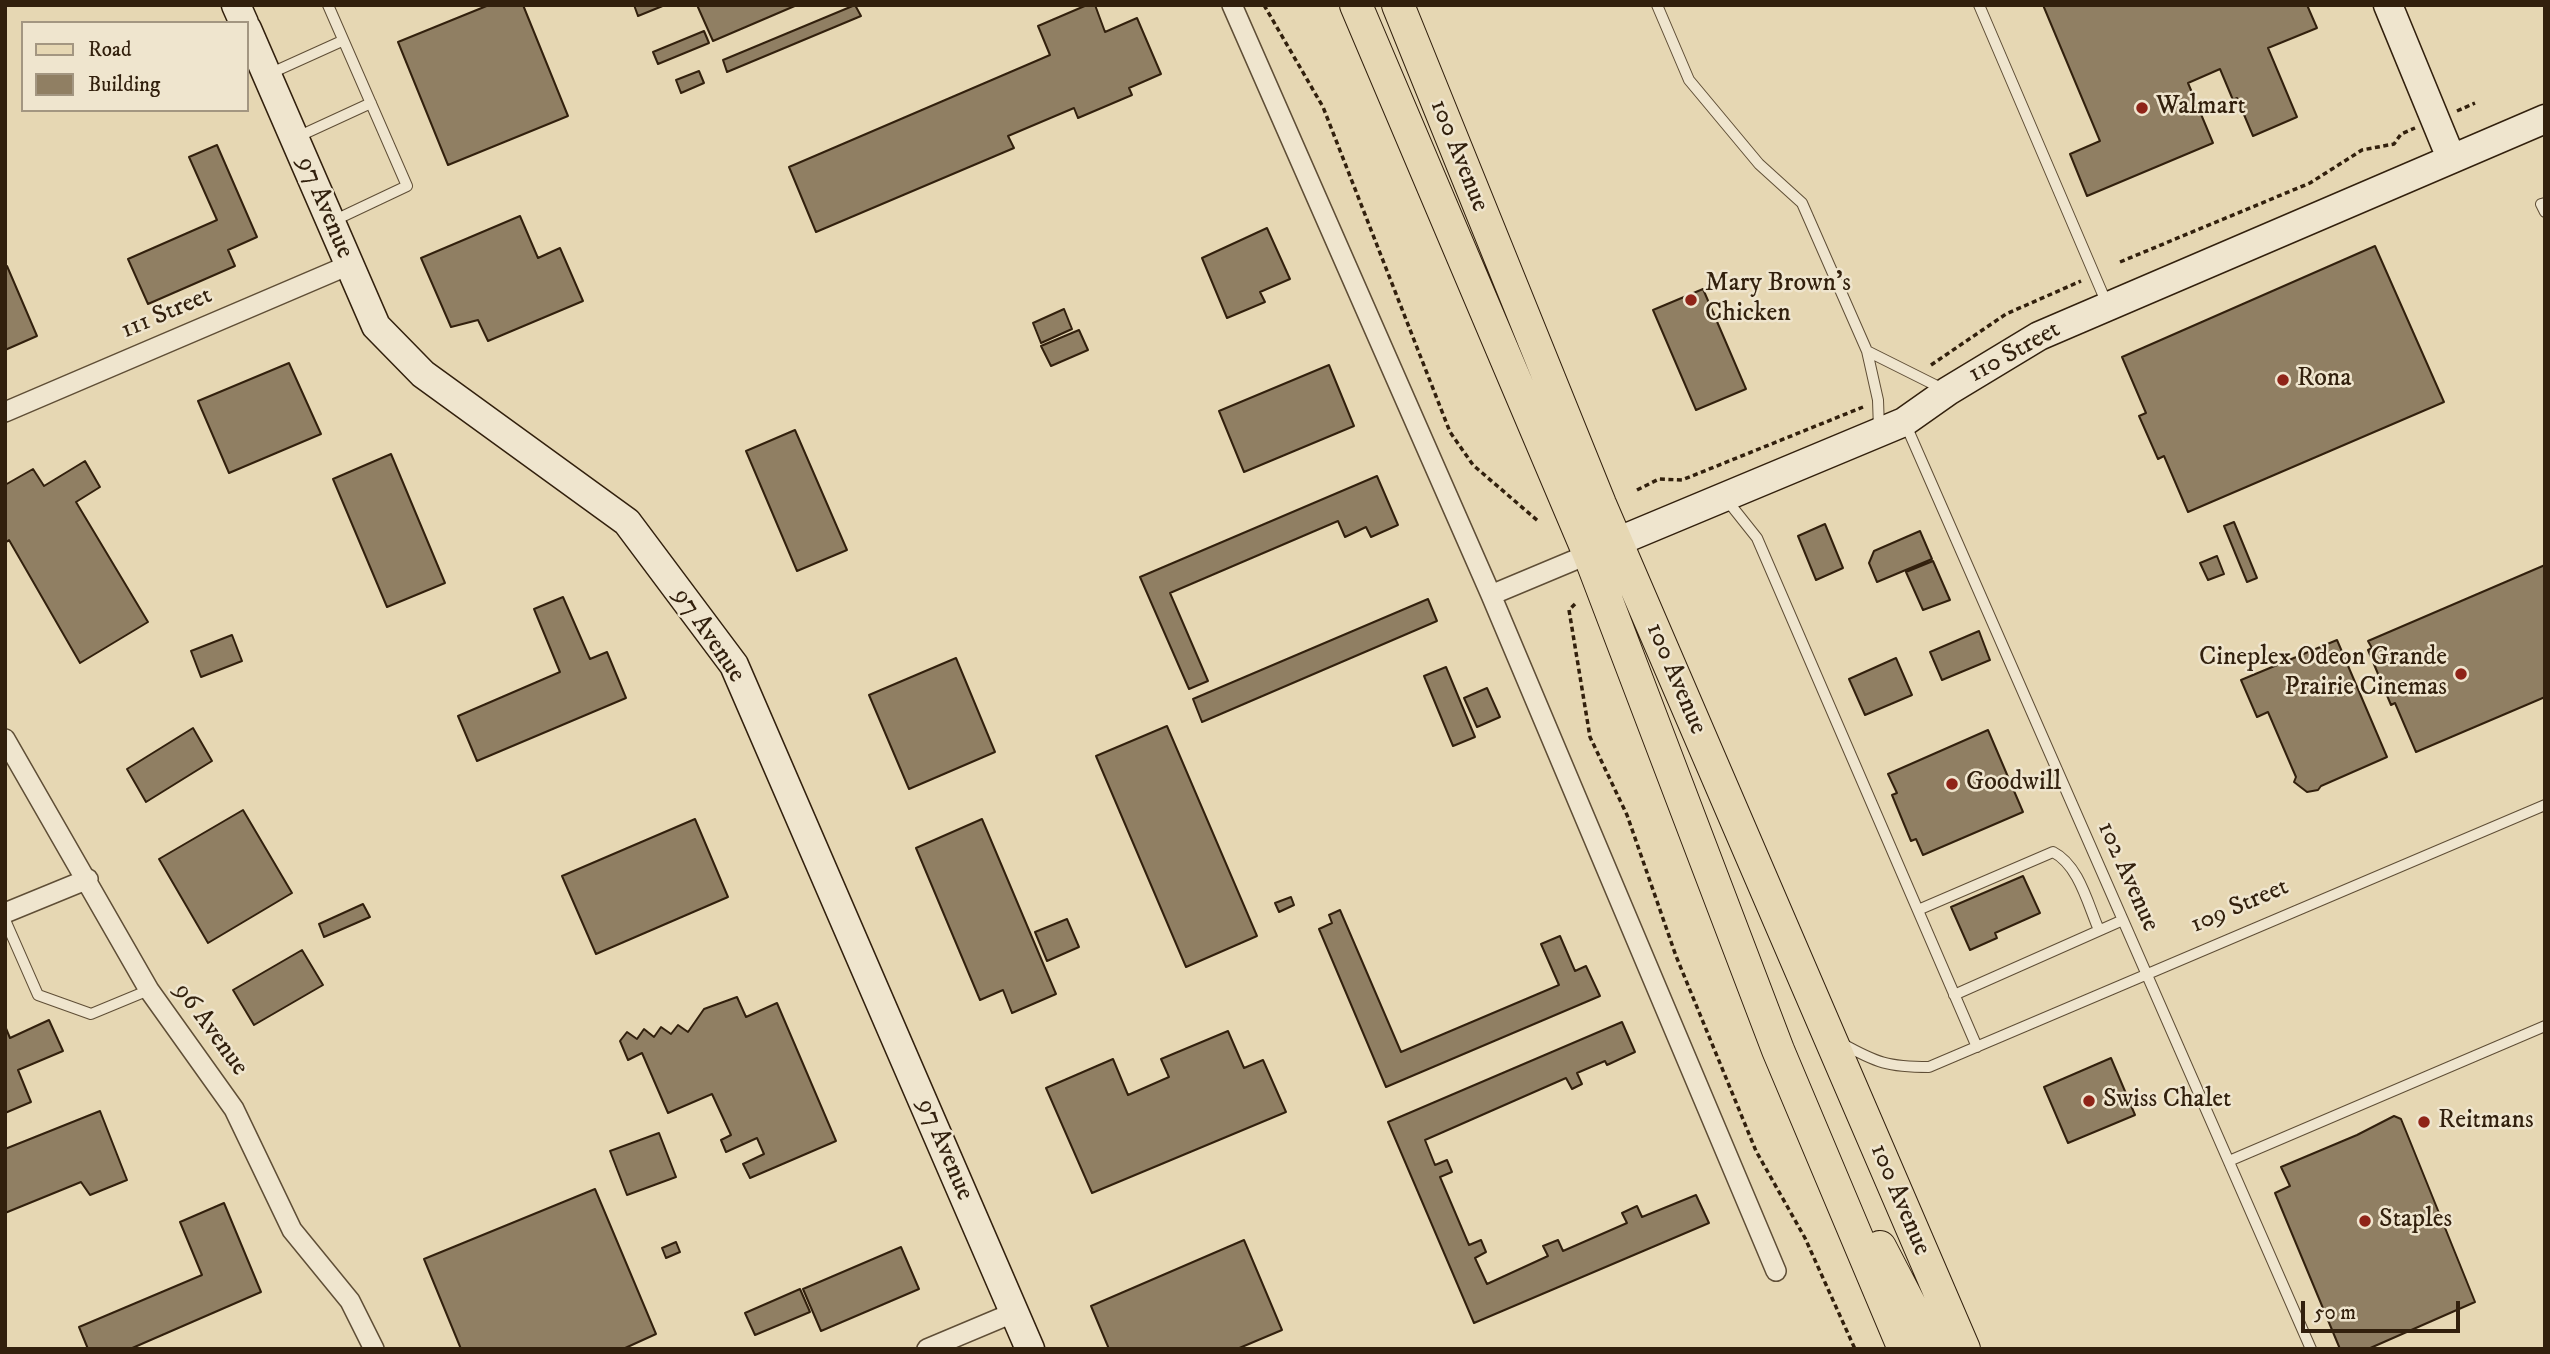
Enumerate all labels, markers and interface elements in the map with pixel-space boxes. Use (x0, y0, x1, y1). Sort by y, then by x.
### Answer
legend (21, 21, 248, 112)
text: Road (88, 37, 132, 63)
text: Building (88, 72, 160, 98)
place label: Walmart (2156, 92, 2246, 124)
street label: 100 Avenue (1421, 95, 1495, 217)
marker: Walmart (2134, 100, 2150, 116)
street label: 97 Avenue (289, 153, 359, 263)
place label: Mary Brown's Chicken (1705, 269, 1851, 330)
street label: 111 Street (117, 281, 217, 347)
marker: Mary Brown's Chicken (1683, 292, 1699, 308)
street label: 110 Street (1964, 315, 2066, 391)
place label: Rona (2297, 364, 2351, 396)
marker: Rona (2275, 372, 2291, 388)
street label: 97 Avenue (665, 583, 751, 689)
street label: 100 Avenue (1638, 619, 1712, 739)
place label: Cineplex Odeon Grande Prairie Cinemas (2199, 643, 2447, 704)
marker: Cineplex Odeon Grande Prairie Cinemas (2453, 666, 2469, 682)
place label: Goodwill (1966, 768, 2061, 800)
marker: Goodwill (1944, 776, 1960, 792)
street label: 102 Avenue (2089, 817, 2165, 937)
street label: 109 Street (2186, 872, 2294, 942)
street label: 96 Avenue (166, 978, 254, 1082)
place label: Swiss Chalet (2103, 1085, 2231, 1117)
marker: Swiss Chalet (2081, 1093, 2097, 1109)
street label: 97 Avenue (909, 1095, 979, 1205)
place label: Reitmans (2438, 1106, 2534, 1138)
marker: Reitmans (2416, 1114, 2432, 1130)
street label: 100 Avenue (1862, 1140, 1936, 1260)
place label: Staples (2379, 1205, 2452, 1237)
marker: Staples (2357, 1213, 2373, 1229)
scale bar (2305, 1288, 2464, 1332)
text: 50 m (2314, 1300, 2356, 1326)

